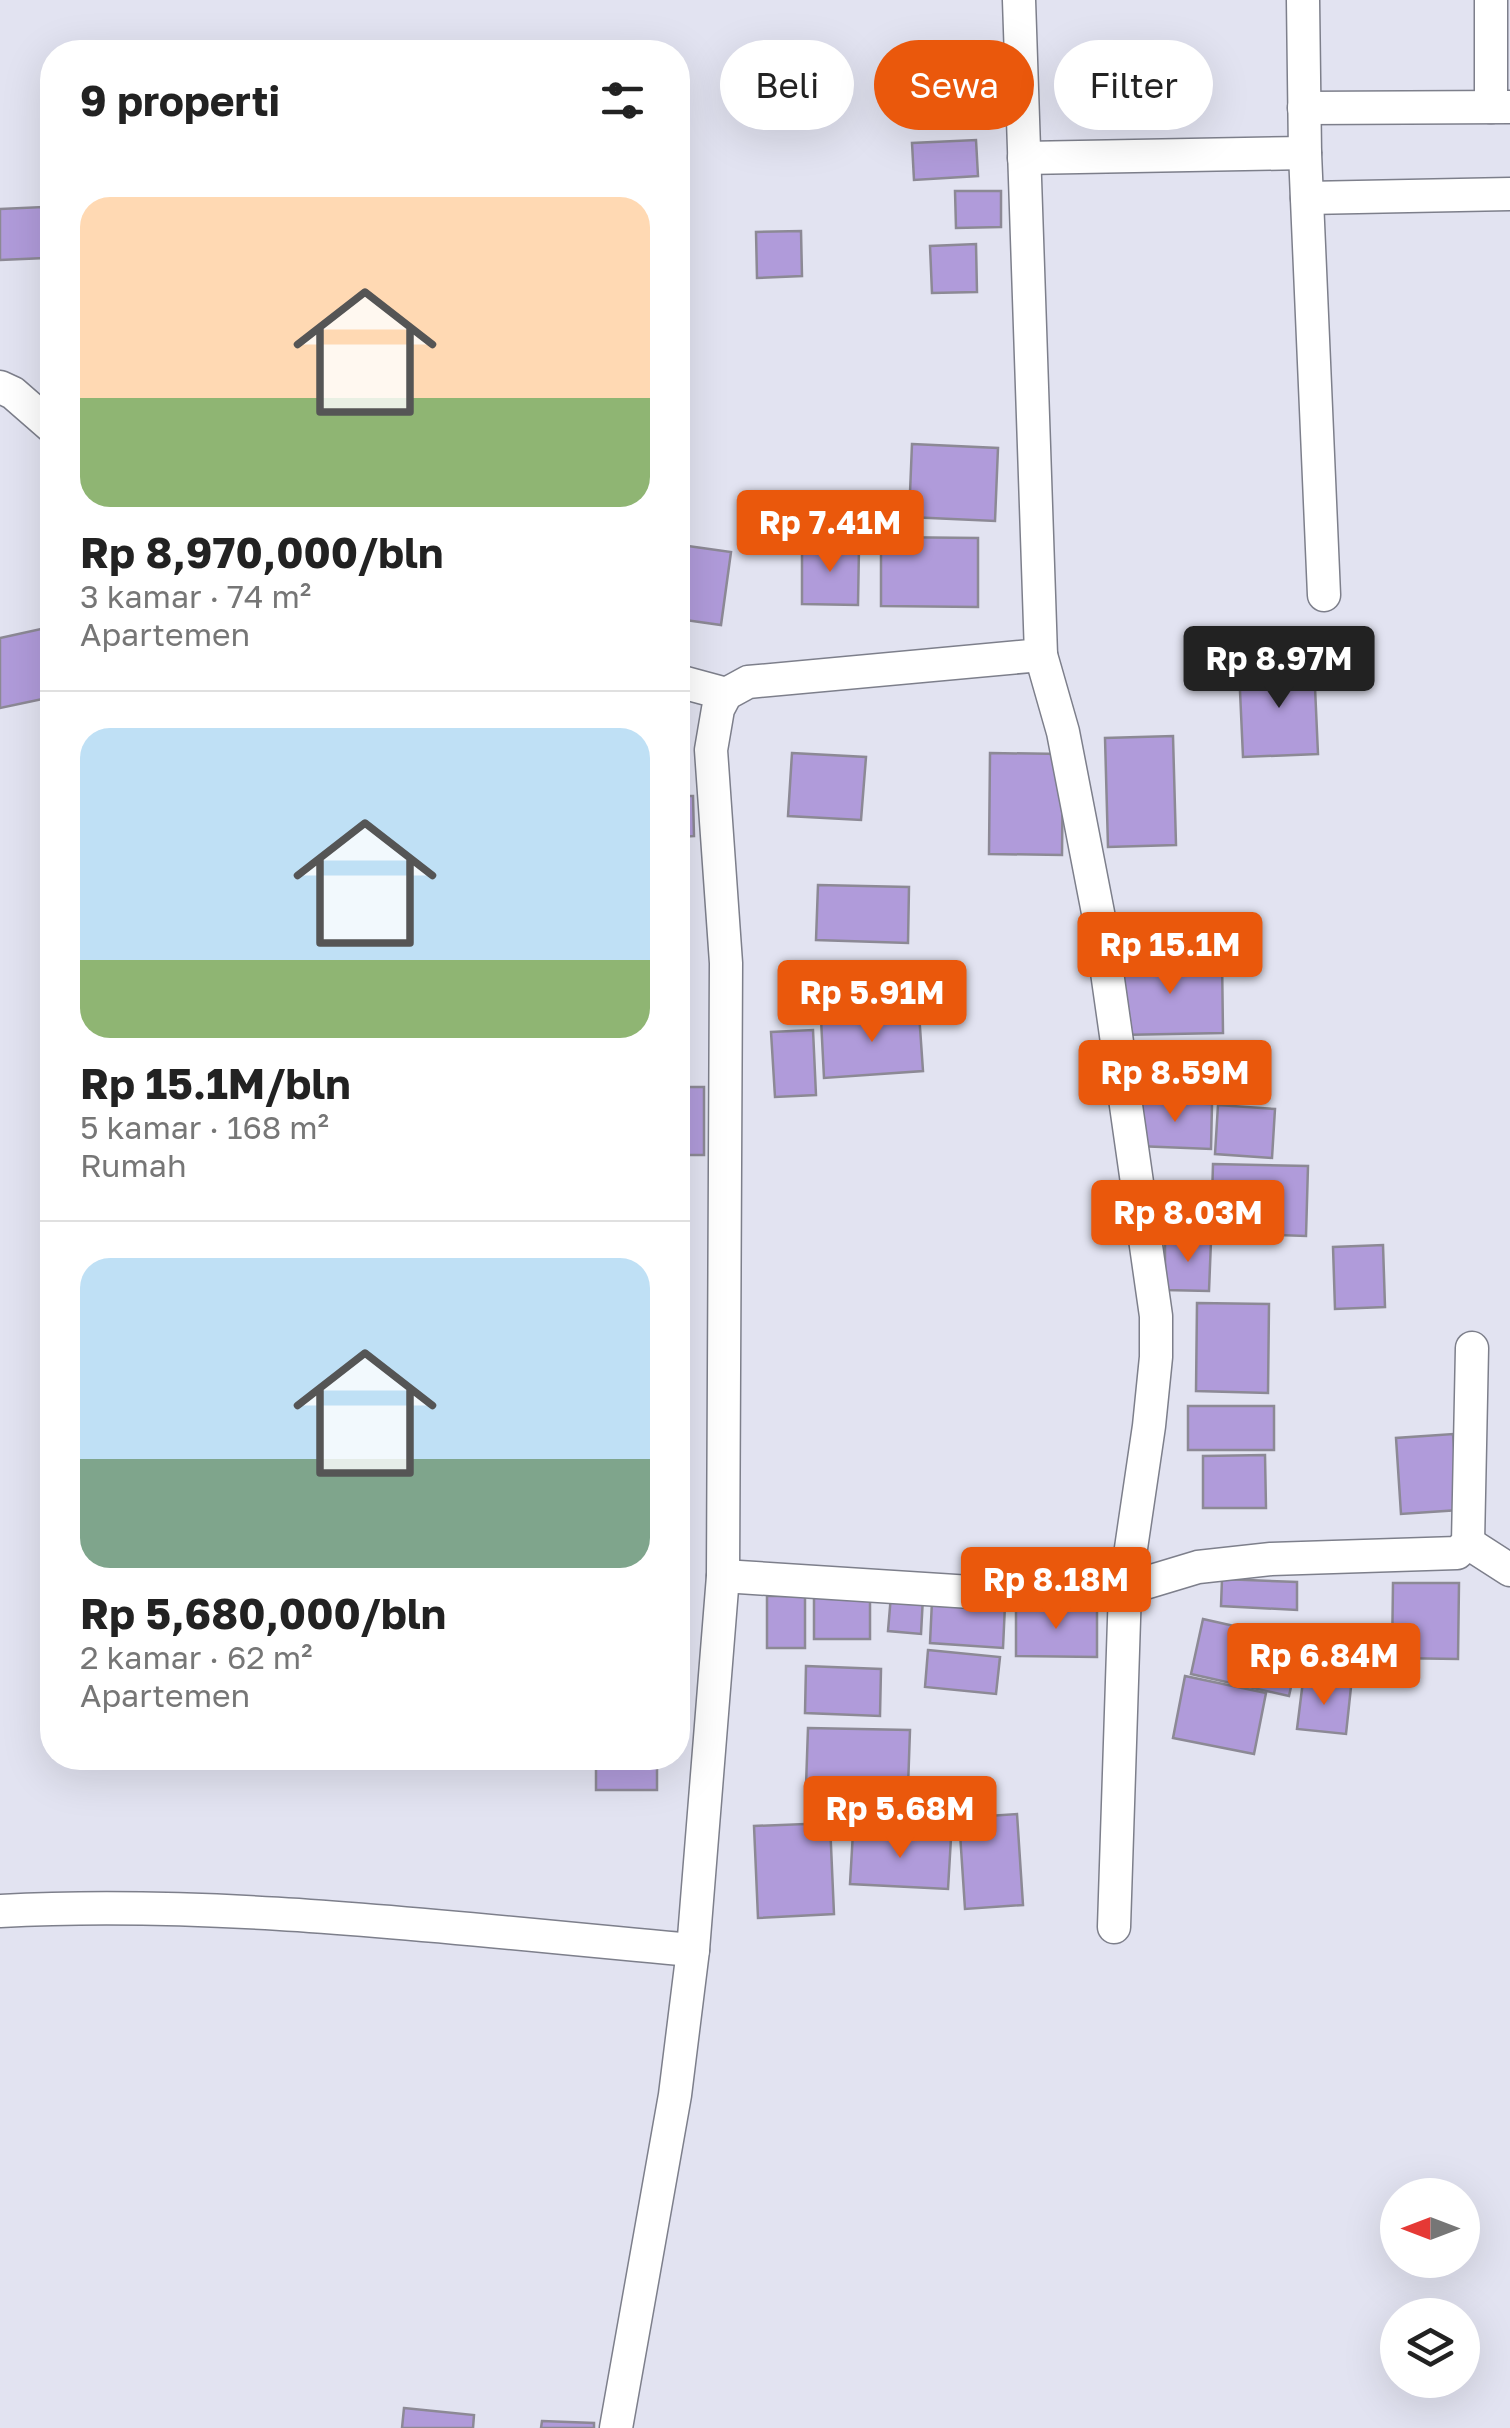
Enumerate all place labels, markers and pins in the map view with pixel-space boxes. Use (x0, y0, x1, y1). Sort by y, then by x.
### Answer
pin: Rp 7.41M (727, 490, 933, 575)
pin: Rp 8.97M (1176, 626, 1382, 711)
pin: Rp 15.1M (1067, 912, 1273, 997)
pin: Rp 5.91M (769, 960, 975, 1045)
pin: Rp 8.59M (1072, 1040, 1278, 1125)
pin: Rp 8.03M (1085, 1180, 1291, 1265)
pin: Rp 8.18M (953, 1547, 1159, 1632)
pin: Rp 6.84M (1221, 1623, 1427, 1708)
pin: Rp 5.68M (797, 1776, 1003, 1861)

